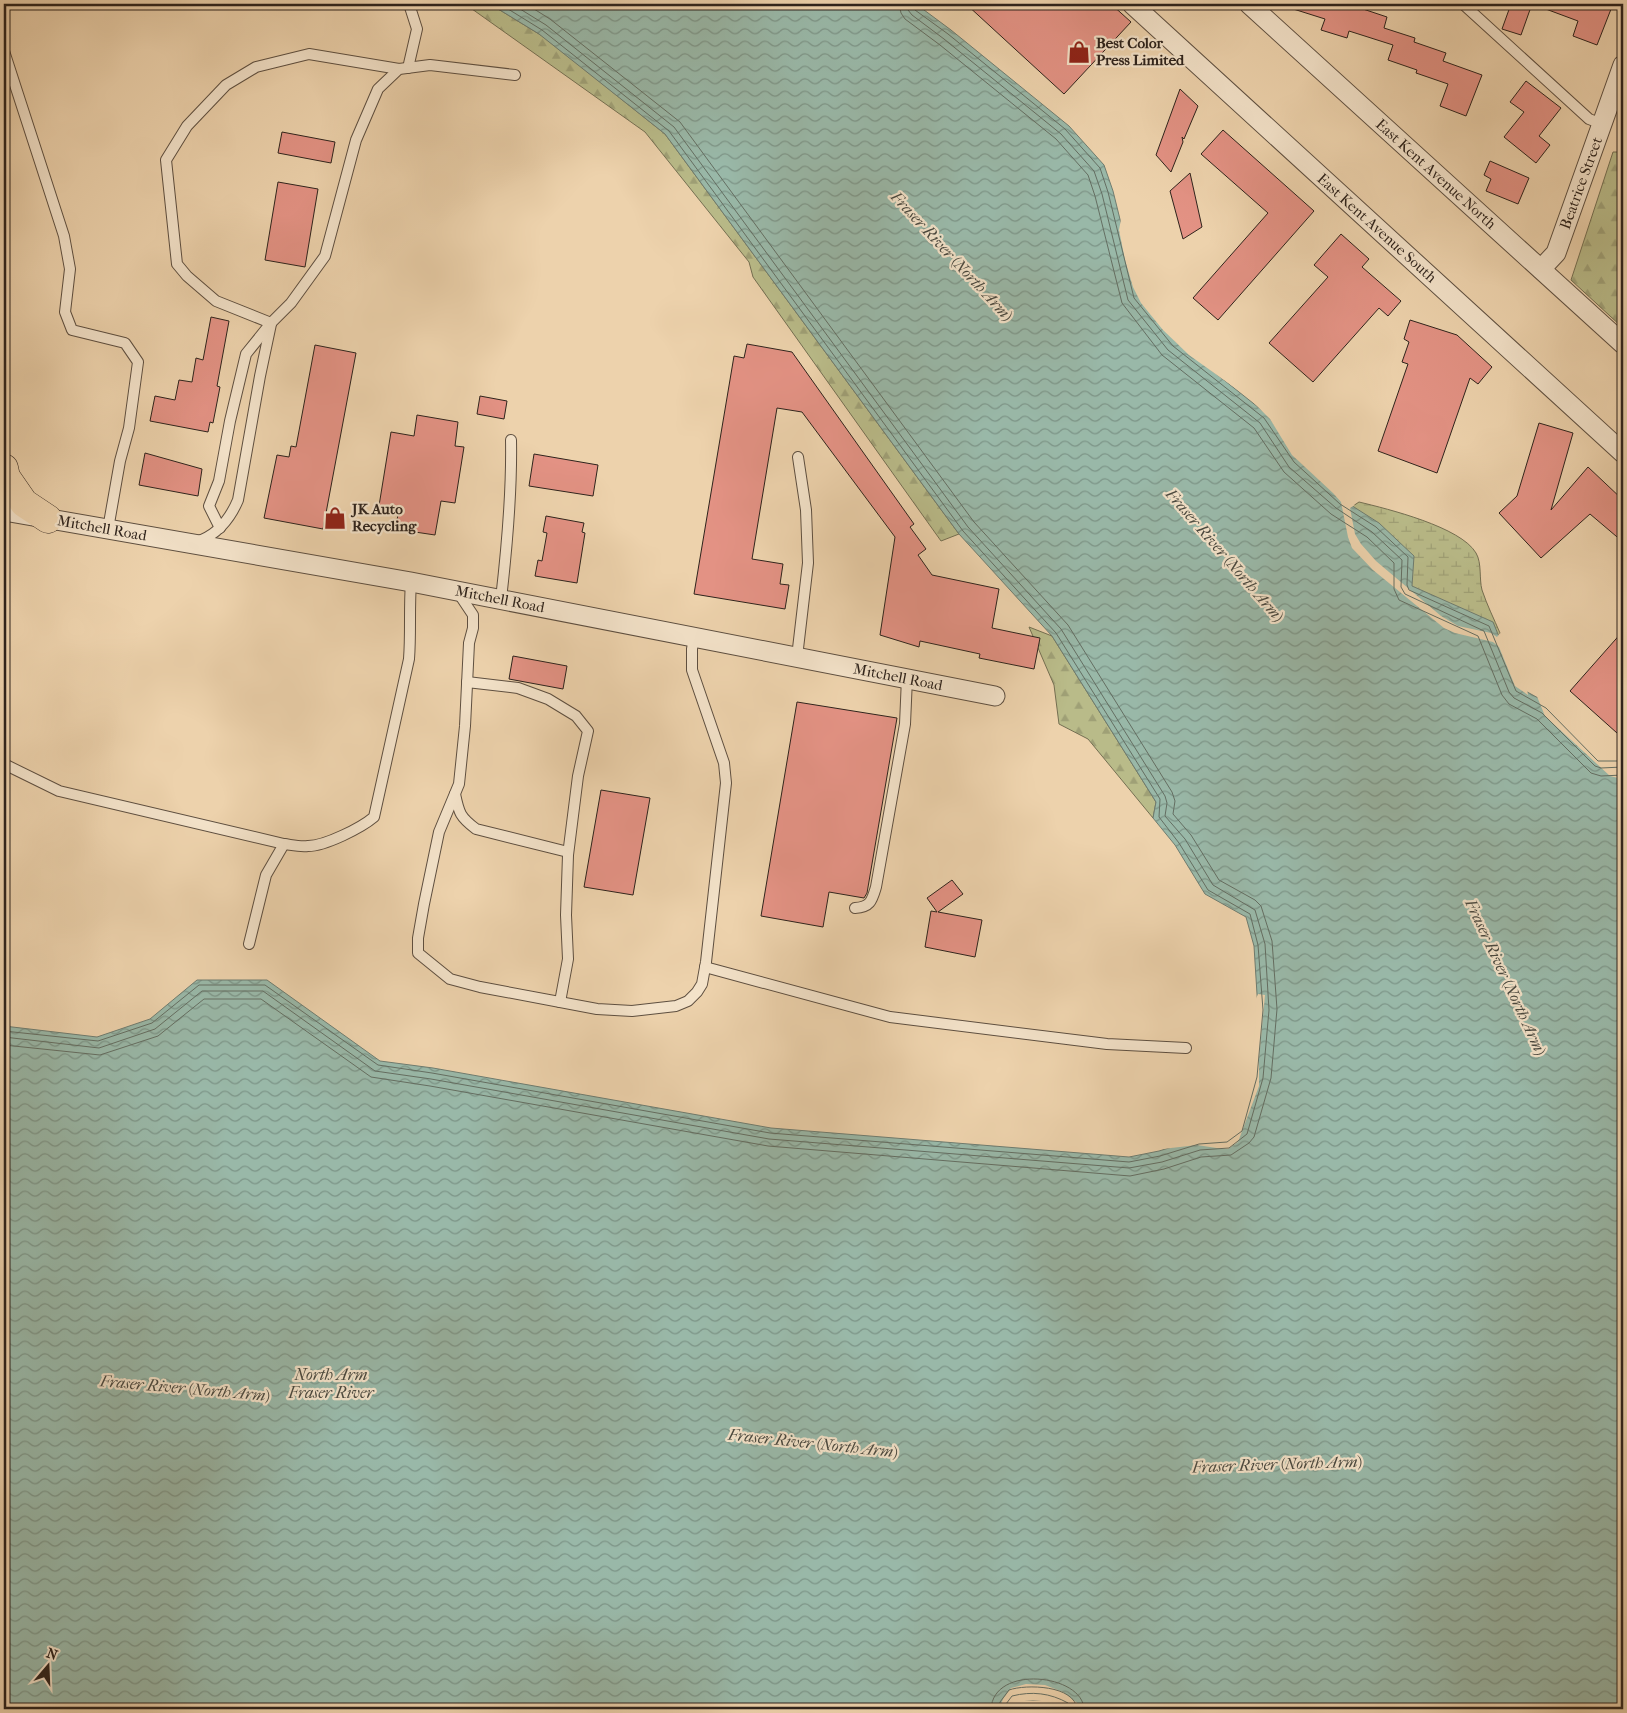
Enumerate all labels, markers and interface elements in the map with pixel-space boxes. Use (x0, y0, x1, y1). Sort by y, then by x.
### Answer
place label: Best Color Press Limited (1096, 34, 1185, 69)
shop icon: Best Color Press Limited (1066, 39, 1092, 65)
street label: East Kent Avenue North (1372, 115, 1500, 233)
street label: Beatrice Street (1556, 134, 1606, 232)
street label: East Kent Avenue South (1314, 170, 1441, 287)
water label: Fraser River (North Arm) (886, 187, 1017, 325)
water label: Fraser River (North Arm) (1161, 484, 1288, 625)
place label: JK Auto Recycling (350, 500, 417, 535)
shop icon: JK Auto Recycling (322, 505, 348, 531)
street label: Mitchell Road (56, 511, 149, 545)
street label: Mitchell Road (454, 582, 547, 617)
street label: Mitchell Road (852, 660, 945, 695)
water label: Fraser River (North Arm) (1461, 895, 1551, 1058)
water label: North Arm Fraser River (287, 1365, 375, 1402)
water label: Fraser River (North Arm) (98, 1371, 271, 1405)
water label: Fraser River (North Arm) (726, 1425, 899, 1461)
water label: Fraser River (North Arm) (1191, 1452, 1362, 1476)
north arrow (22, 1640, 72, 1690)
text: N (44, 1644, 60, 1664)

